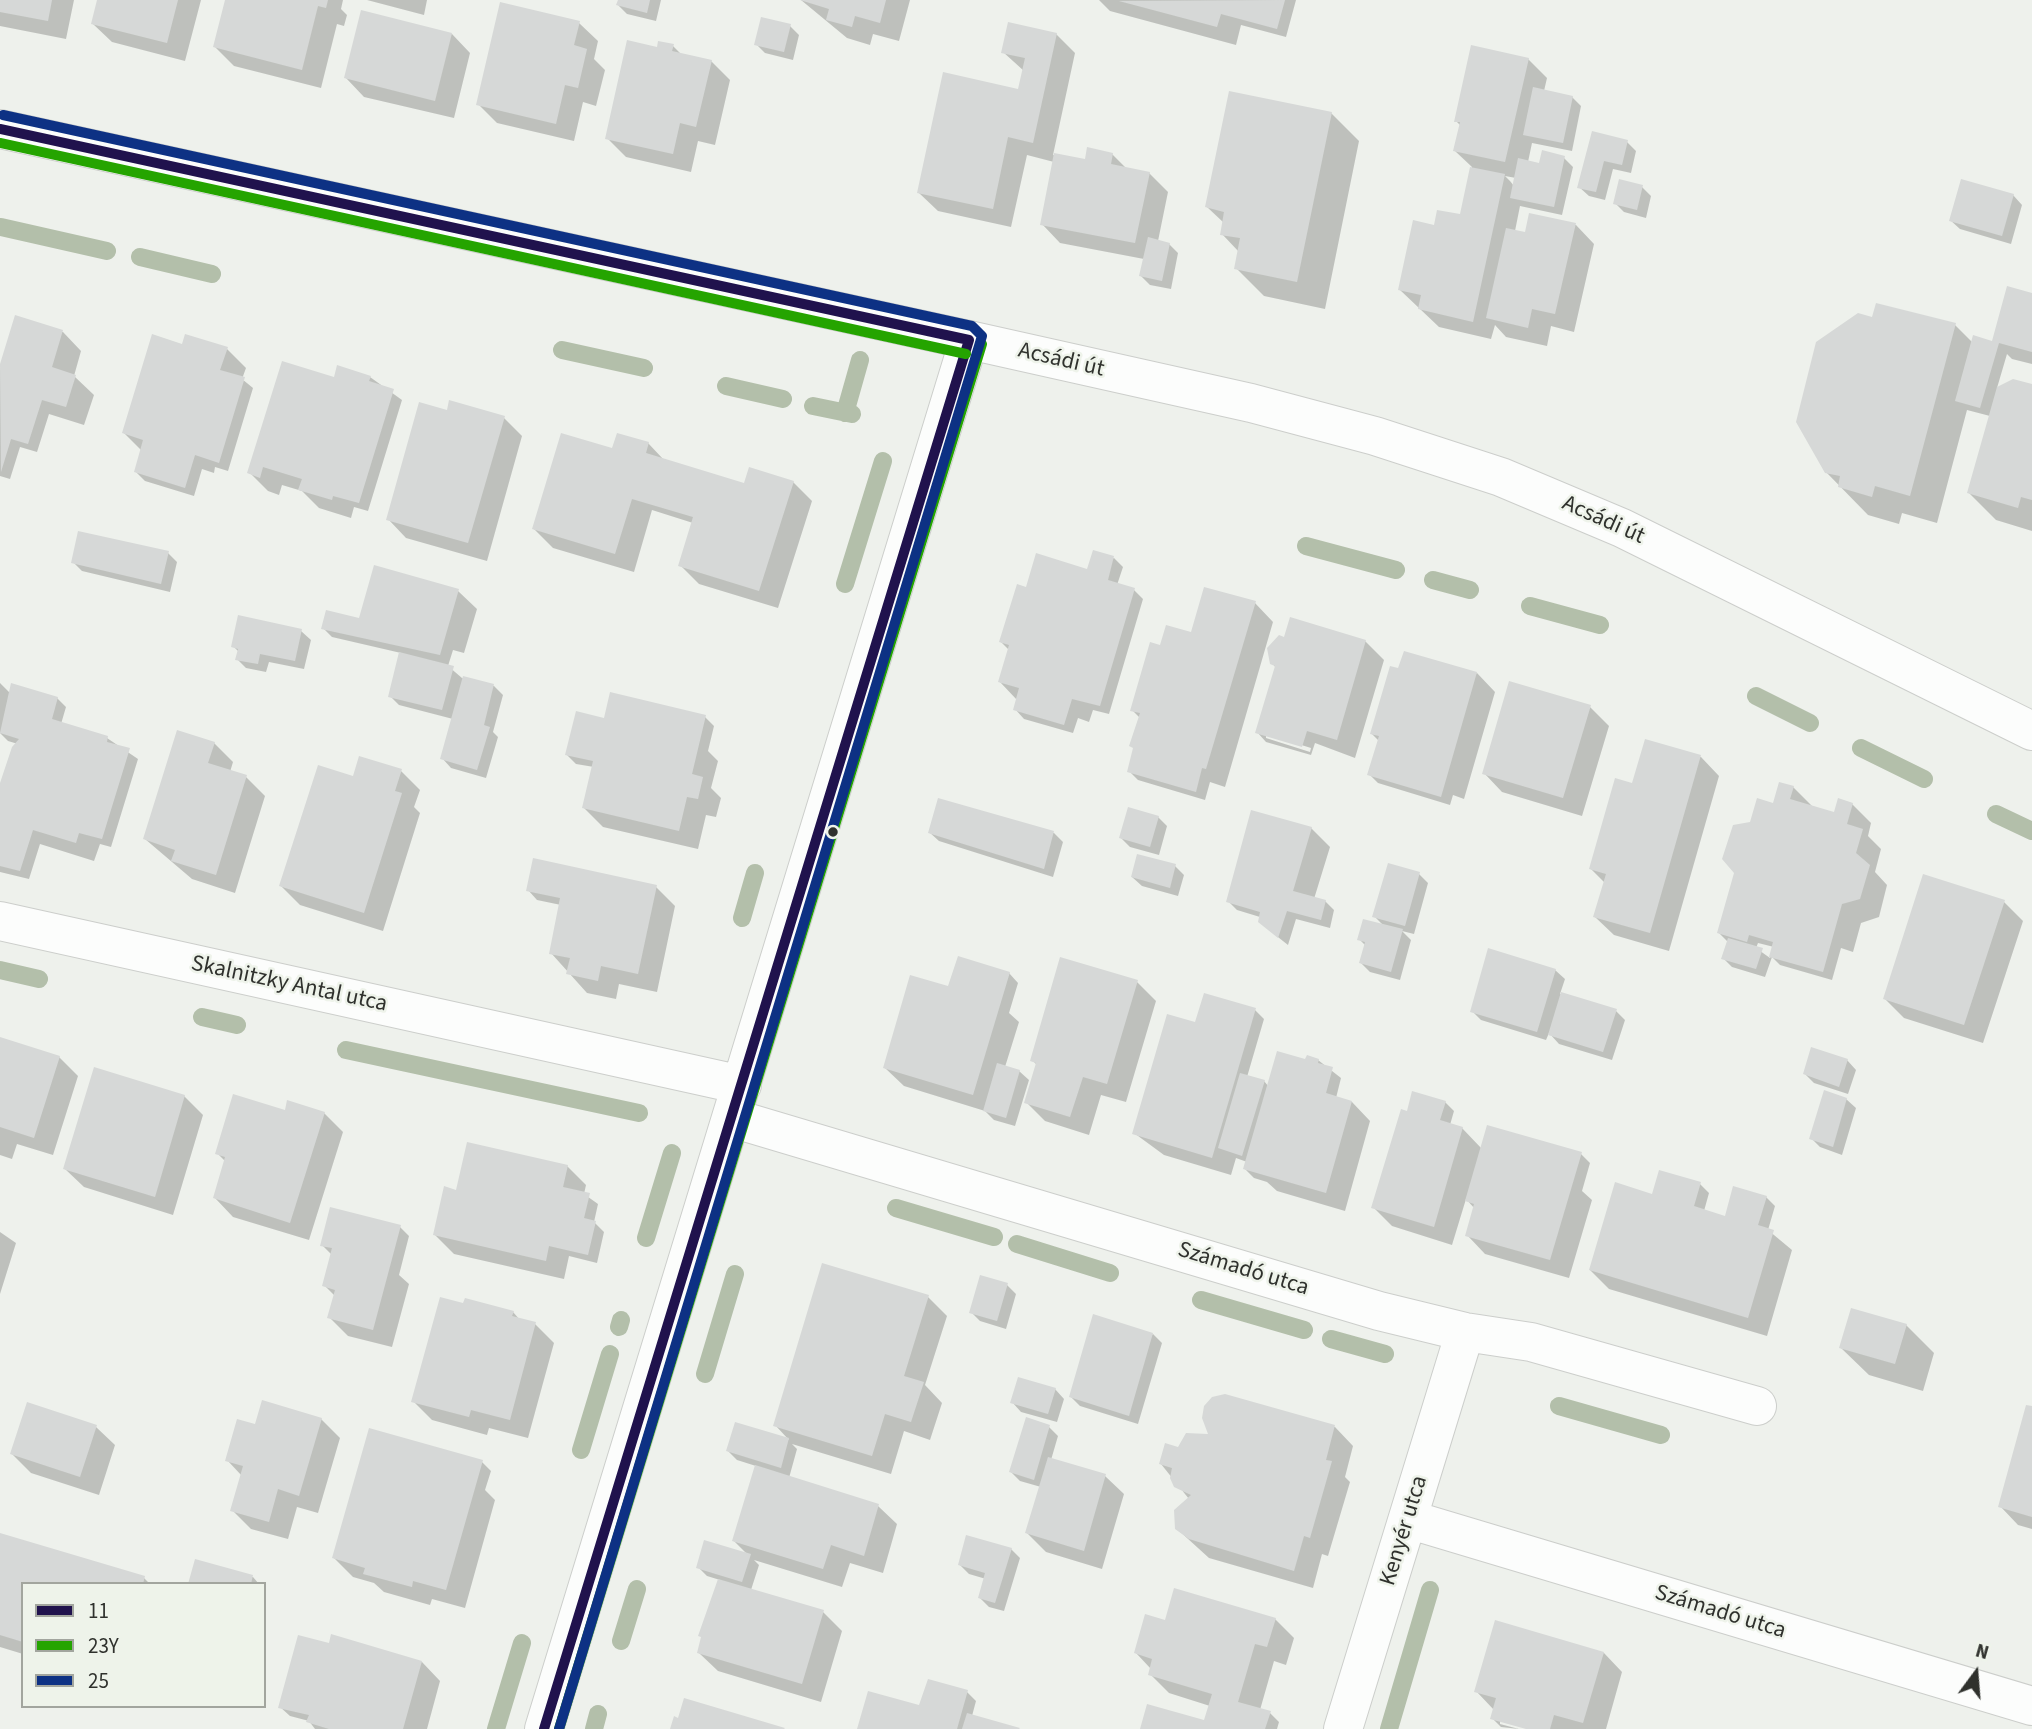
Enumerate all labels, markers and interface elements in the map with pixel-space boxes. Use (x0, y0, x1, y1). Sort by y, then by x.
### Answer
street label: Acsádi út (1015, 338, 1107, 384)
street label: Acsádi út (1557, 491, 1649, 551)
unlabelled marker (826, 825, 840, 839)
street label: Skalnitzky Antal utca (188, 951, 390, 1019)
street label: Számadó utca (1174, 1237, 1312, 1303)
street label: Kenyér utca (1375, 1473, 1435, 1589)
street label: Számadó utca (1651, 1580, 1789, 1646)
legend (21, 1582, 266, 1708)
text: 11 (88, 1596, 109, 1626)
text: 23Y (88, 1631, 119, 1661)
north arrow (1941, 1638, 2011, 1708)
text: N (1972, 1638, 1992, 1667)
text: 25 (88, 1666, 109, 1696)

